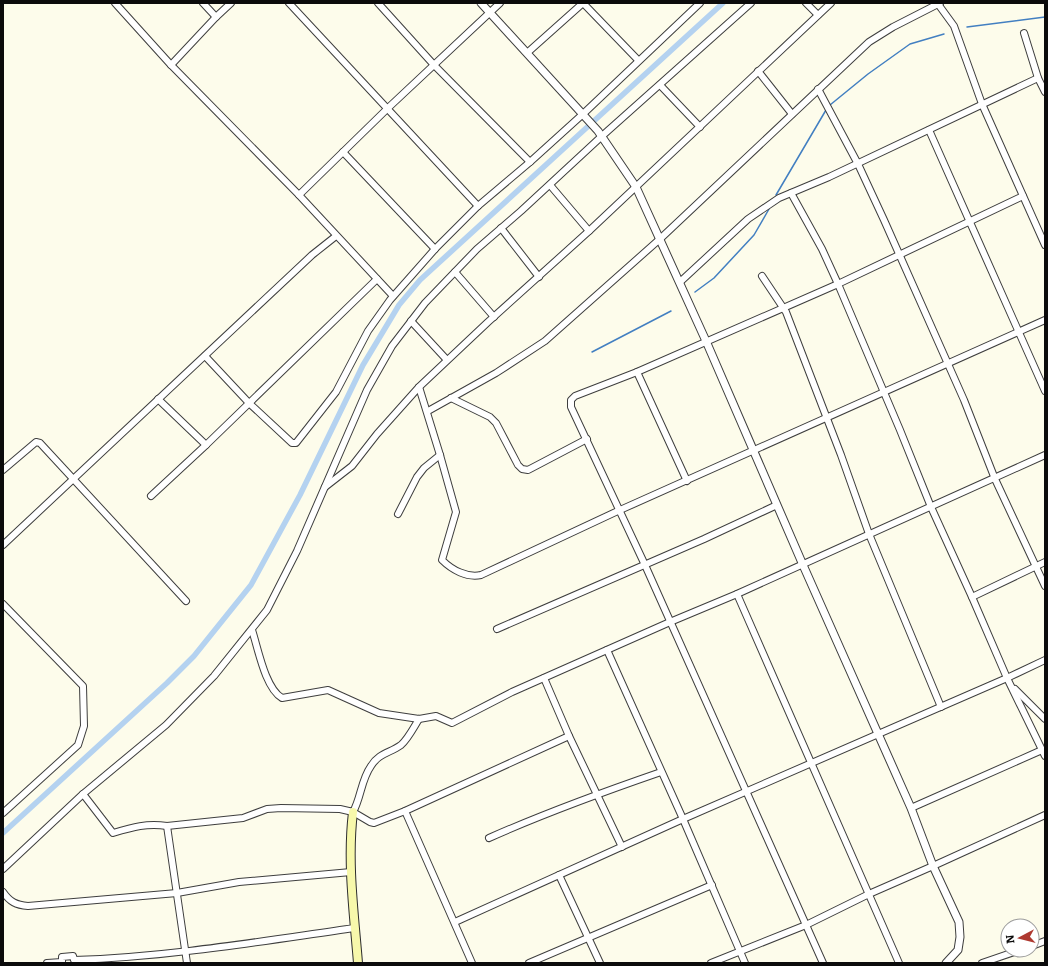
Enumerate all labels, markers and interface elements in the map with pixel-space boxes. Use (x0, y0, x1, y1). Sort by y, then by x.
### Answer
north arrow (1000, 918, 1040, 958)
text: N (1001, 934, 1018, 945)

